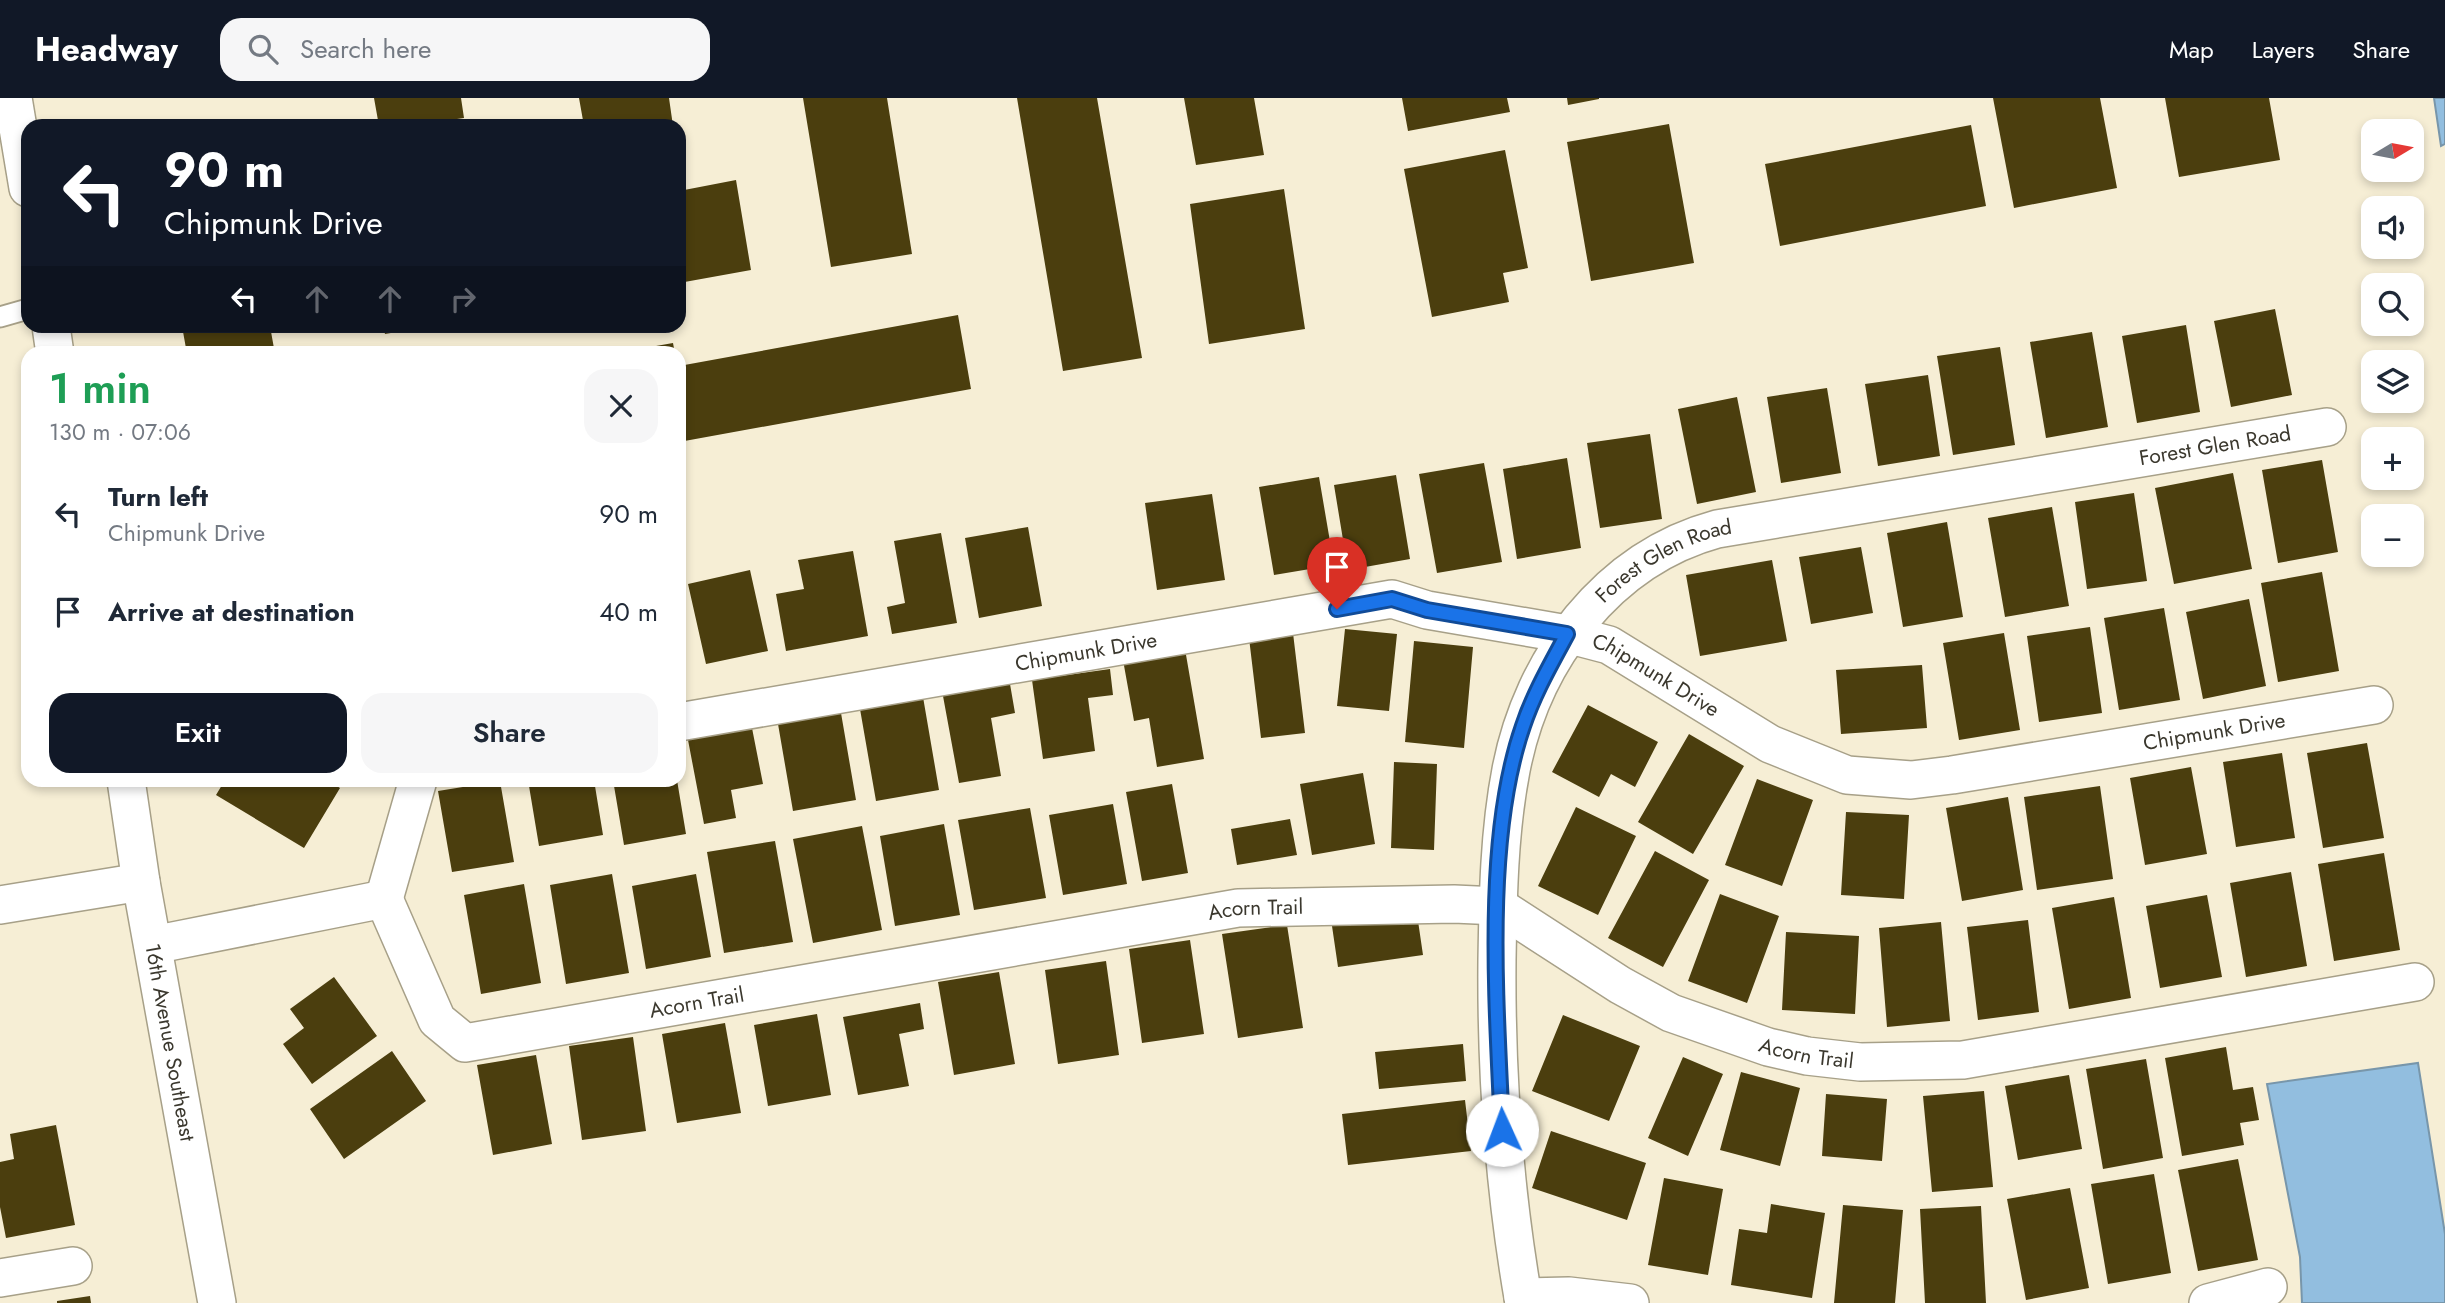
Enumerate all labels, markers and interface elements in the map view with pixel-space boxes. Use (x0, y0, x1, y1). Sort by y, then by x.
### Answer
search box (220, 18, 710, 81)
text: Headway (35, 26, 178, 73)
icon: search (244, 30, 282, 68)
text: Search here (300, 30, 431, 68)
text: Map (2169, 32, 2214, 67)
text: Layers (2252, 32, 2314, 67)
text: Share (2352, 32, 2410, 67)
north arrow (2361, 119, 2424, 182)
map controls (2361, 119, 2424, 567)
text: 90 m (164, 135, 284, 205)
icon: left (49, 147, 140, 238)
button: sound (2361, 196, 2424, 259)
text: Chipmunk Drive (164, 200, 383, 246)
button: search (2361, 273, 2424, 336)
icon: left (225, 280, 263, 318)
icon: ahead (298, 280, 336, 318)
icon: ahead (371, 280, 409, 318)
icon: right (444, 280, 482, 318)
button: layers (2361, 350, 2424, 413)
text: 1 min (49, 358, 151, 419)
button: close (584, 369, 658, 443)
text: 130 m · 07:06 (49, 415, 191, 449)
street label: Forest Glen Road (2137, 418, 2293, 473)
button: + (2361, 427, 2424, 490)
text: Turn left (108, 478, 208, 516)
icon: left (49, 495, 87, 533)
text: 90 m (599, 495, 658, 533)
button: − (2361, 504, 2424, 567)
street label: Forest Glen Road (1588, 512, 1734, 610)
text: Chipmunk Drive (108, 516, 265, 550)
pin (1307, 537, 1367, 609)
icon: arrive (1318, 548, 1356, 586)
icon: arrive (49, 593, 87, 631)
text: Arrive at destination (108, 593, 355, 631)
text: 40 m (599, 593, 658, 631)
street label: Chipmunk Drive (1013, 625, 1159, 679)
street label: Chipmunk Drive (1589, 626, 1725, 724)
button: Exit (49, 693, 347, 773)
button: Share (361, 693, 658, 773)
street label: Chipmunk Drive (2141, 705, 2288, 758)
street label: Acorn Trail (1205, 892, 1304, 928)
street label: 16th Avenue Southeast (137, 941, 202, 1144)
street label: Acorn Trail (647, 980, 746, 1026)
street label: Acorn Trail (1755, 1030, 1855, 1076)
position arrow (1465, 1093, 1539, 1167)

